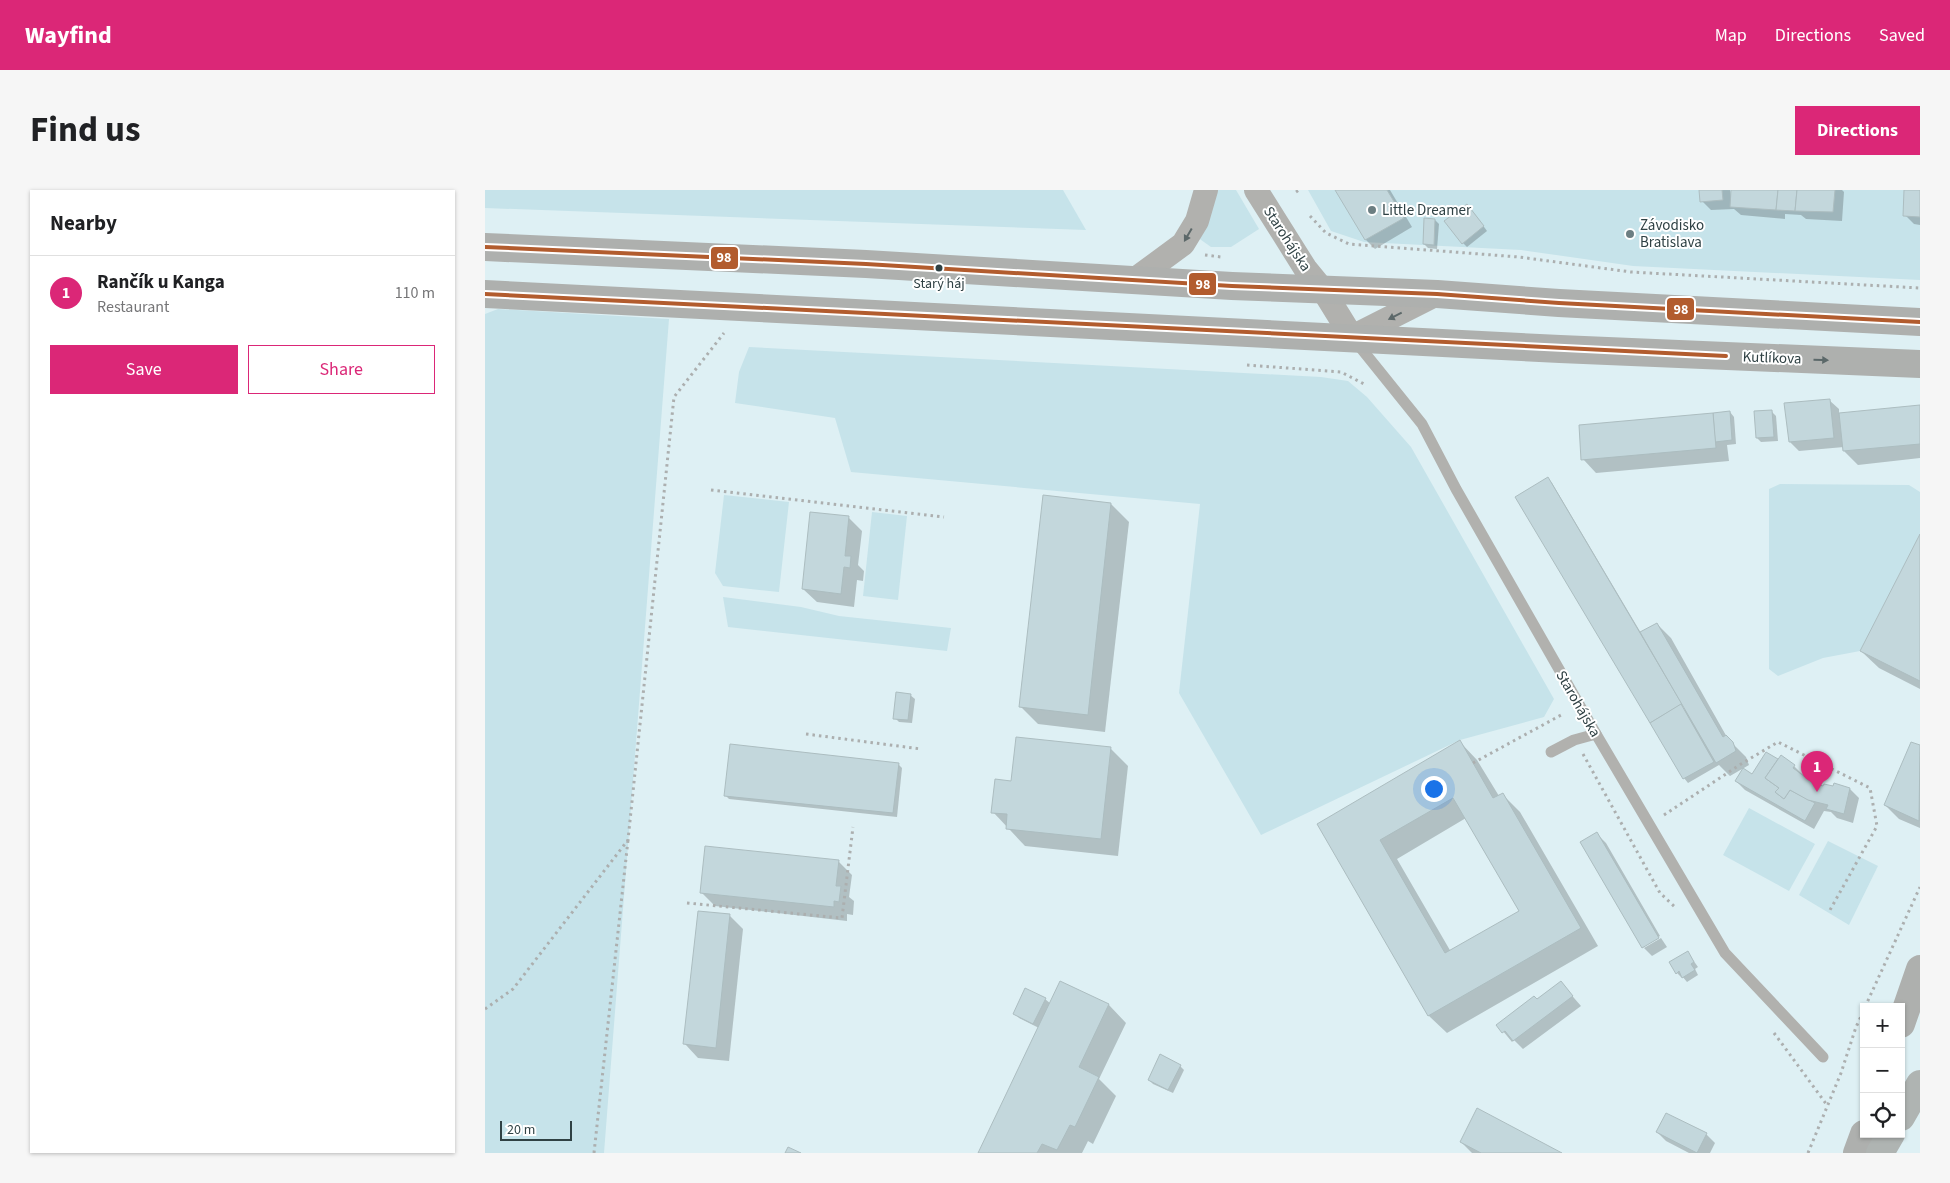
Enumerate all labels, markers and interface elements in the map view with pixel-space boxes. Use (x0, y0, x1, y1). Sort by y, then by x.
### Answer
text: Wayfind (25, 18, 112, 53)
text: Map (1715, 23, 1747, 48)
text: Directions (1775, 23, 1851, 48)
text: Saved (1879, 23, 1925, 48)
text: Find us (30, 105, 140, 155)
button: Directions (1795, 106, 1920, 155)
place label: Little Dreamer (1382, 200, 1472, 221)
street label: Starohájska (1258, 202, 1316, 276)
marker: Little Dreamer (1366, 204, 1378, 216)
text: Nearby (50, 208, 117, 238)
place label: Závodisko Bratislava (1640, 215, 1704, 253)
one-way arrow (1184, 228, 1193, 241)
marker: Závodisko Bratislava (1624, 228, 1636, 240)
line badge: 98 (710, 246, 739, 270)
text: 98 (717, 248, 731, 268)
marker: Starý háj (934, 263, 944, 273)
text: Rančík u Kanga (97, 269, 225, 296)
line badge: 98 (1188, 272, 1217, 296)
place label: Starý háj (913, 274, 965, 294)
text: 98 (1196, 275, 1210, 295)
text: 1 (62, 282, 70, 304)
text: 110 m (395, 282, 435, 304)
text: Restaurant (97, 296, 170, 318)
line badge: 98 (1666, 297, 1695, 321)
text: 98 (1674, 300, 1688, 320)
one-way arrow (1388, 312, 1402, 320)
button: Save (50, 345, 238, 394)
button: Share (248, 345, 435, 394)
street label: Kutlíkova (1742, 346, 1802, 370)
one-way arrow (1813, 356, 1829, 364)
street label: Starohájska (1550, 667, 1606, 741)
pin: 1 (1801, 751, 1833, 792)
your location (1421, 776, 1447, 802)
map controls (1860, 1003, 1905, 1138)
button: + (1860, 1003, 1905, 1048)
button: − (1860, 1048, 1905, 1093)
button: locate (1860, 1093, 1905, 1138)
scale bar (500, 1118, 573, 1141)
text: 20 m (507, 1120, 535, 1140)

